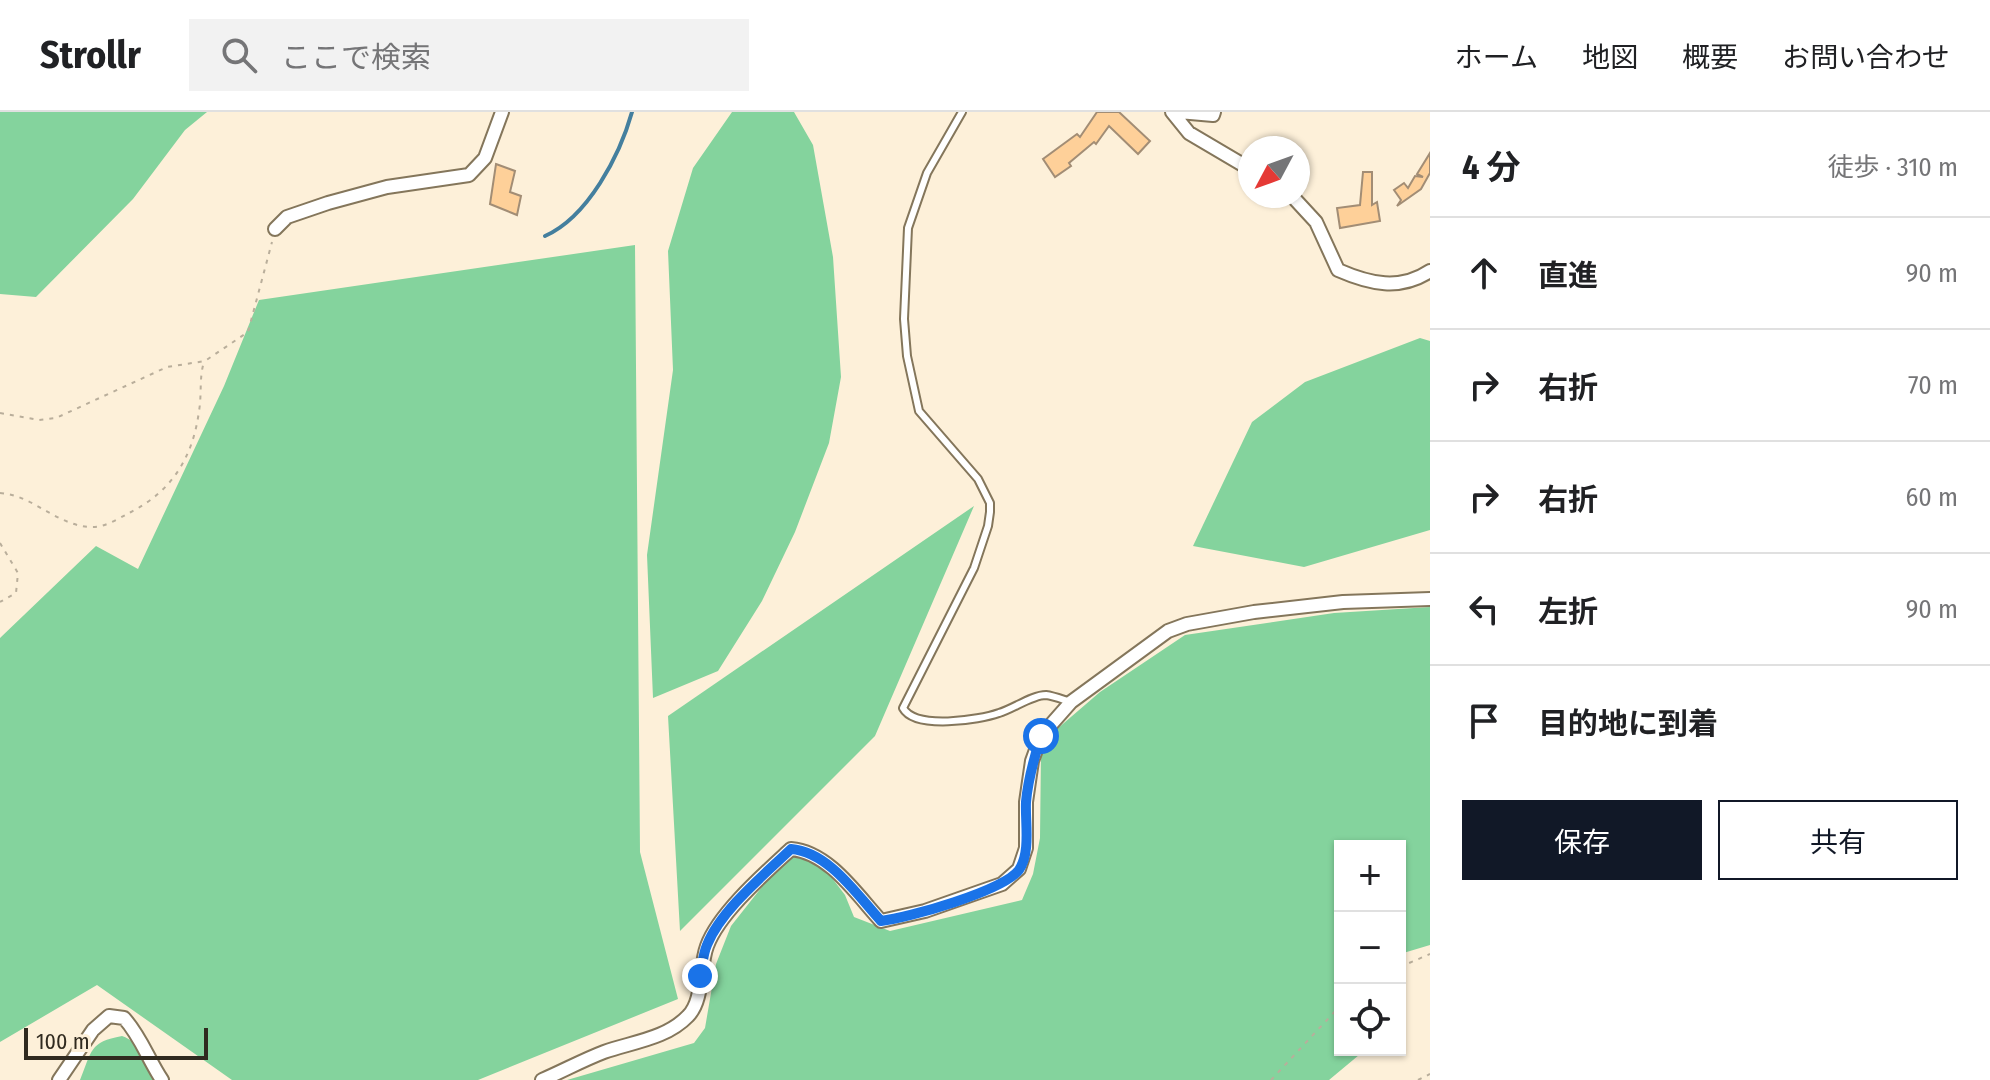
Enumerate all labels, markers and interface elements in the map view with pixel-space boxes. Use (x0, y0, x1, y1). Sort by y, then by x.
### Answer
search box (189, 19, 749, 91)
text: Strollr (40, 32, 141, 78)
icon: search (217, 33, 261, 77)
text: ここで検索 (281, 40, 431, 76)
text: ホーム (1455, 41, 1538, 74)
text: 地図 (1582, 41, 1638, 74)
text: 概要 (1682, 41, 1738, 74)
text: お問い合わせ (1782, 41, 1950, 74)
north arrow (1238, 136, 1310, 208)
text: 4 分 (1462, 147, 1521, 188)
text: 徒歩 · 310 m (1827, 152, 1958, 183)
icon: ahead (1462, 251, 1506, 295)
text: 直進 (1538, 258, 1598, 294)
text: 90 m (1906, 258, 1958, 289)
icon: right (1462, 363, 1506, 407)
text: 右折 (1538, 370, 1598, 406)
text: 70 m (1908, 370, 1958, 401)
icon: right (1462, 475, 1506, 519)
text: 右折 (1538, 482, 1598, 518)
text: 60 m (1905, 482, 1958, 513)
icon: left (1462, 587, 1506, 631)
text: 左折 (1538, 594, 1598, 630)
text: 90 m (1906, 594, 1958, 625)
icon: arrive (1462, 699, 1506, 743)
text: 目的地に到着 (1538, 706, 1718, 742)
route start (1023, 718, 1059, 754)
button: 保存 (1462, 800, 1702, 880)
button: 共有 (1718, 800, 1958, 880)
map controls (1334, 840, 1406, 1056)
button: + (1334, 840, 1406, 912)
button: − (1334, 912, 1406, 984)
route end (682, 958, 718, 994)
button: locate (1334, 984, 1406, 1056)
scale bar (24, 1024, 208, 1060)
text: 100 m (36, 1028, 90, 1055)

